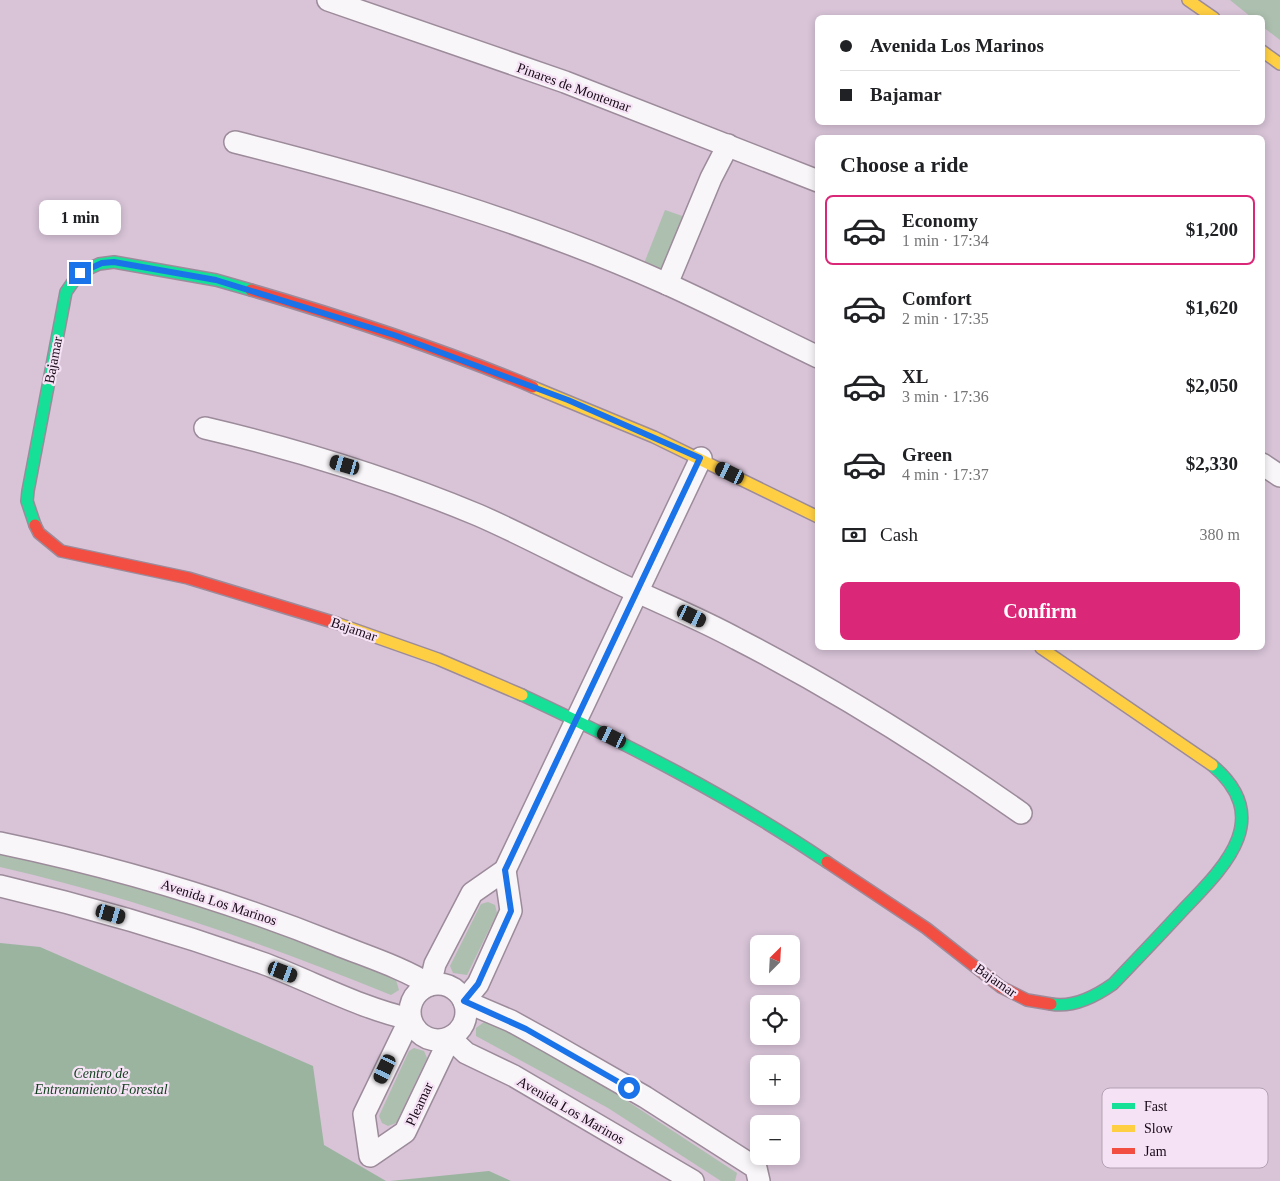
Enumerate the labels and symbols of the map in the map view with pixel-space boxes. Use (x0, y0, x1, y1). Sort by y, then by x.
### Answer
street label: Pinares de Montemar (515, 60, 633, 115)
callout: 1 min (39, 200, 121, 236)
route end (69, 262, 91, 284)
street label: Bajamar (42, 335, 65, 385)
car (328, 454, 361, 476)
car (713, 460, 746, 486)
car (675, 603, 708, 629)
street label: Bajamar (329, 615, 379, 644)
car (595, 724, 628, 750)
street label: Avenida Los Marinos (159, 877, 279, 928)
car (94, 903, 127, 925)
north arrow (750, 935, 800, 985)
car (266, 960, 299, 984)
street label: Bajamar (972, 961, 1020, 1000)
car (371, 1052, 398, 1086)
park label: Centro de Entrenamiento Forestal (33, 1066, 168, 1097)
street label: Avenida Los Marinos (515, 1074, 627, 1147)
route start (618, 1077, 640, 1099)
street label: Pleamar (403, 1080, 436, 1128)
legend (1102, 1088, 1268, 1168)
text: Fast (1144, 1099, 1167, 1114)
text: Slow (1144, 1121, 1174, 1136)
text: Jam (1144, 1144, 1167, 1159)

